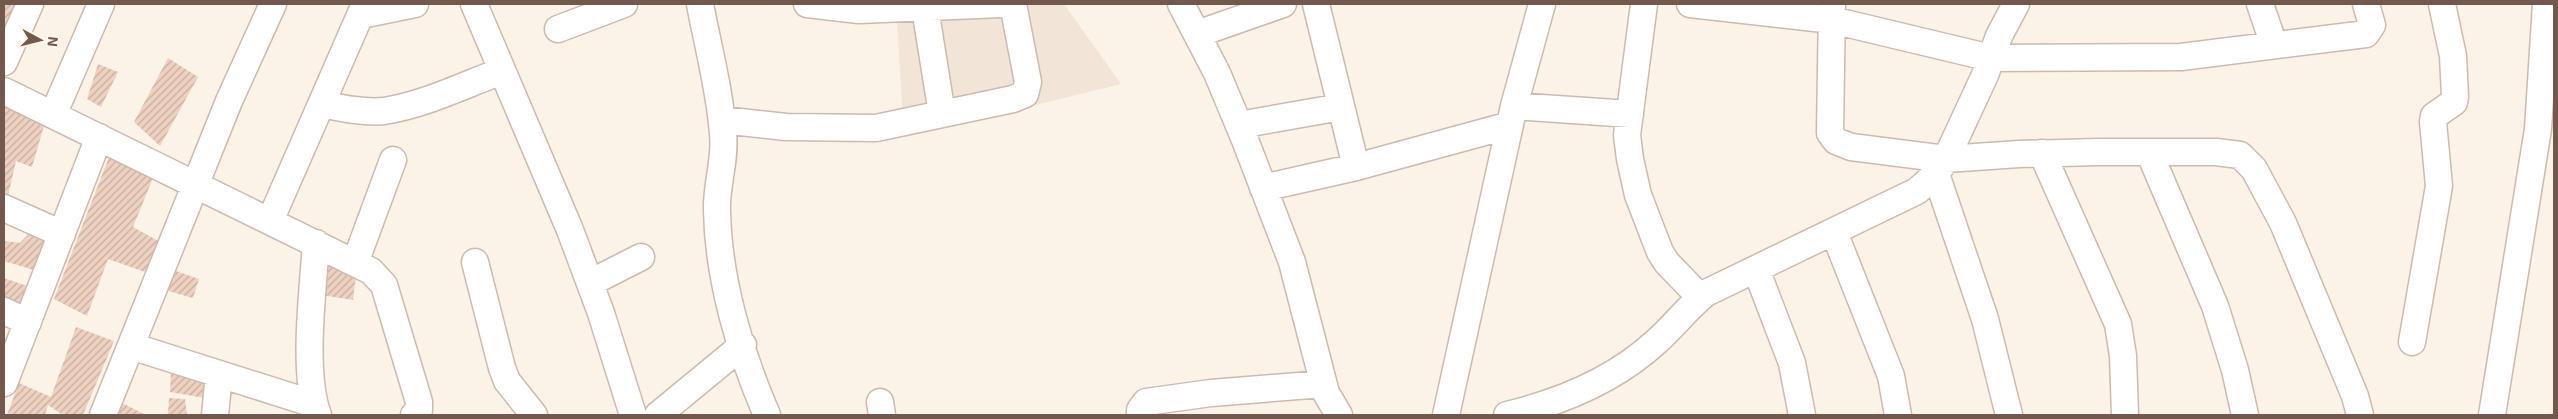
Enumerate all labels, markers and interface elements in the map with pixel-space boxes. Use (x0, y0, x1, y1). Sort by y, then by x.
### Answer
north arrow (15, 15, 65, 65)
text: N (44, 36, 62, 48)

